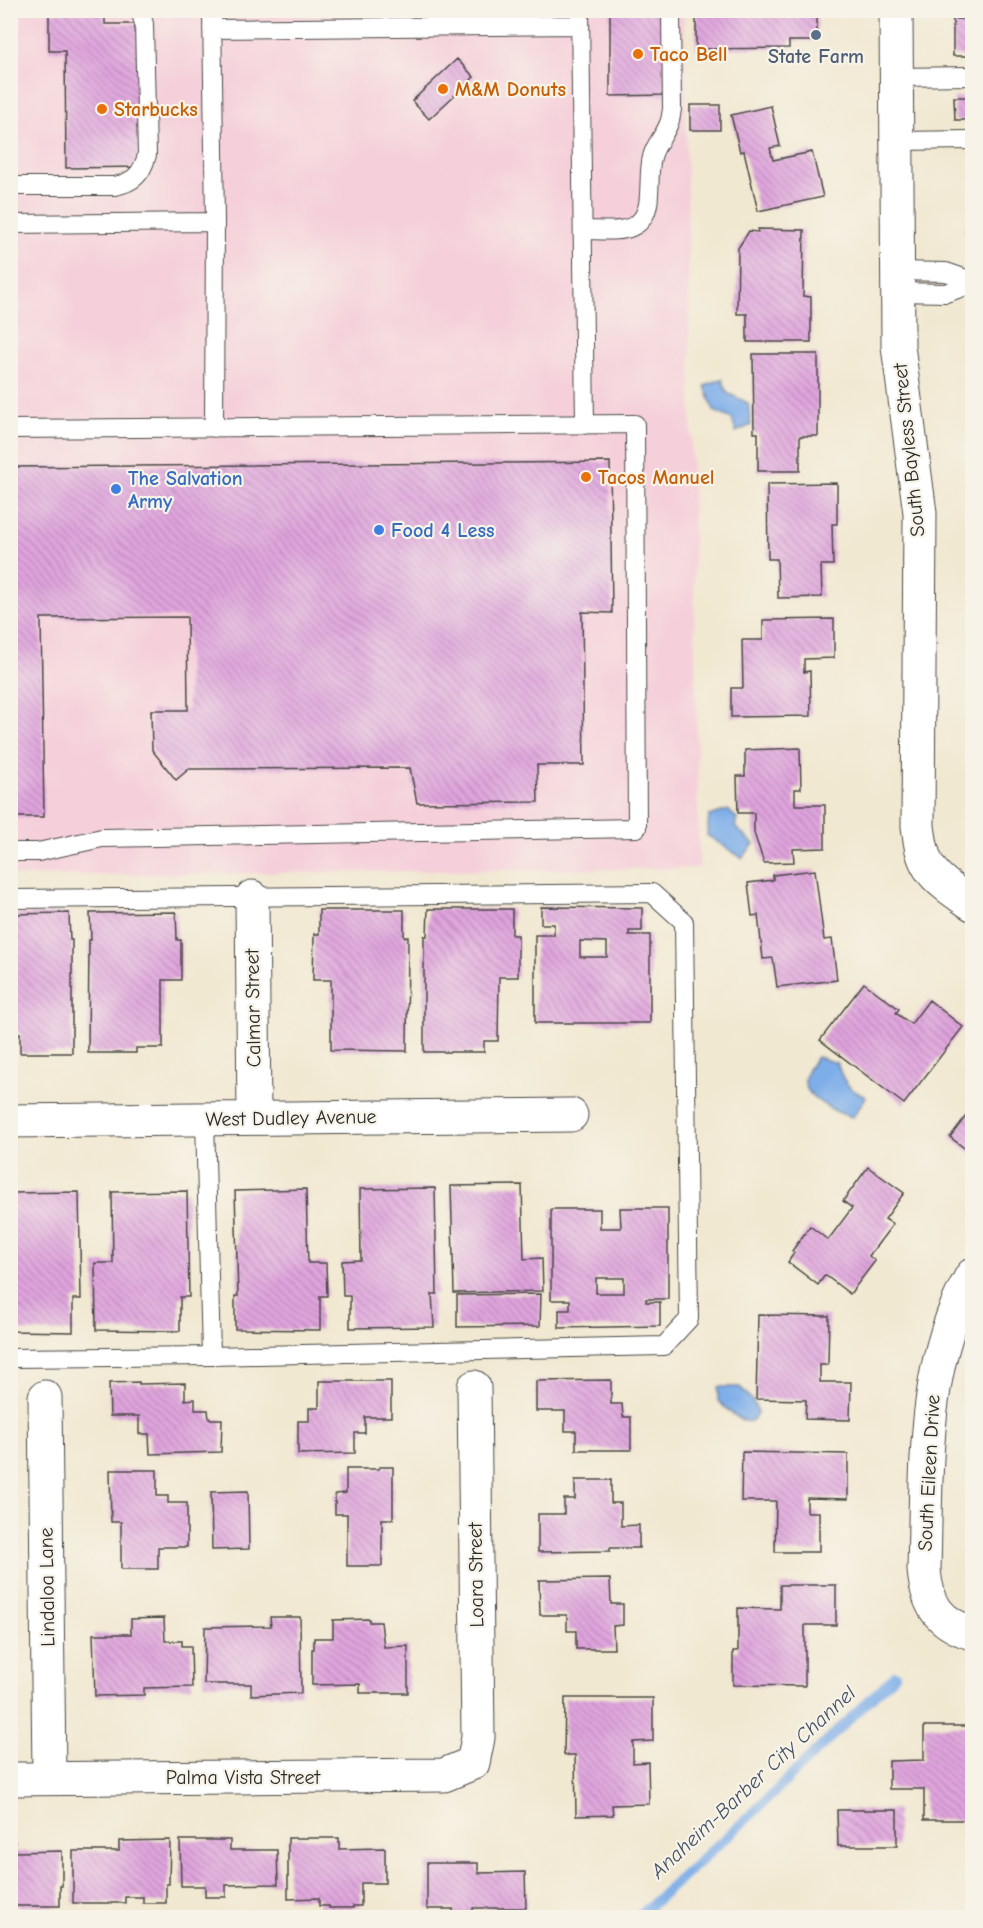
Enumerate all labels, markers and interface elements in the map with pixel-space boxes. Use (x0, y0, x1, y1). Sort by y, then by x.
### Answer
marker: State Farm (809, 28, 823, 42)
place label: Taco Bell (650, 43, 727, 66)
place label: State Farm (768, 45, 864, 68)
marker: Taco Bell (631, 47, 645, 61)
place label: M&M Donuts (455, 78, 566, 101)
marker: M&M Donuts (436, 82, 450, 96)
place label: Starbucks (114, 98, 198, 121)
marker: Starbucks (95, 102, 109, 116)
street label: South Bayless Street (888, 361, 930, 538)
place label: Tacos Manuel (598, 466, 714, 489)
place label: The Salvation Army (128, 467, 243, 513)
marker: Tacos Manuel (579, 470, 593, 484)
marker: The Salvation Army (109, 482, 123, 496)
place label: Food 4 Less (391, 519, 494, 542)
marker: Food 4 Less (372, 523, 386, 537)
street label: Calmar Street (240, 947, 266, 1067)
street label: West Dudley Avenue (205, 1105, 377, 1131)
street label: South Eileen Drive (913, 1394, 945, 1552)
street label: Loara Street (464, 1521, 488, 1628)
street label: Lindaloa Lane (34, 1527, 60, 1647)
water label: Anaheim-Barber City Channel (645, 1681, 860, 1884)
street label: Palma Vista Street (166, 1766, 321, 1789)

